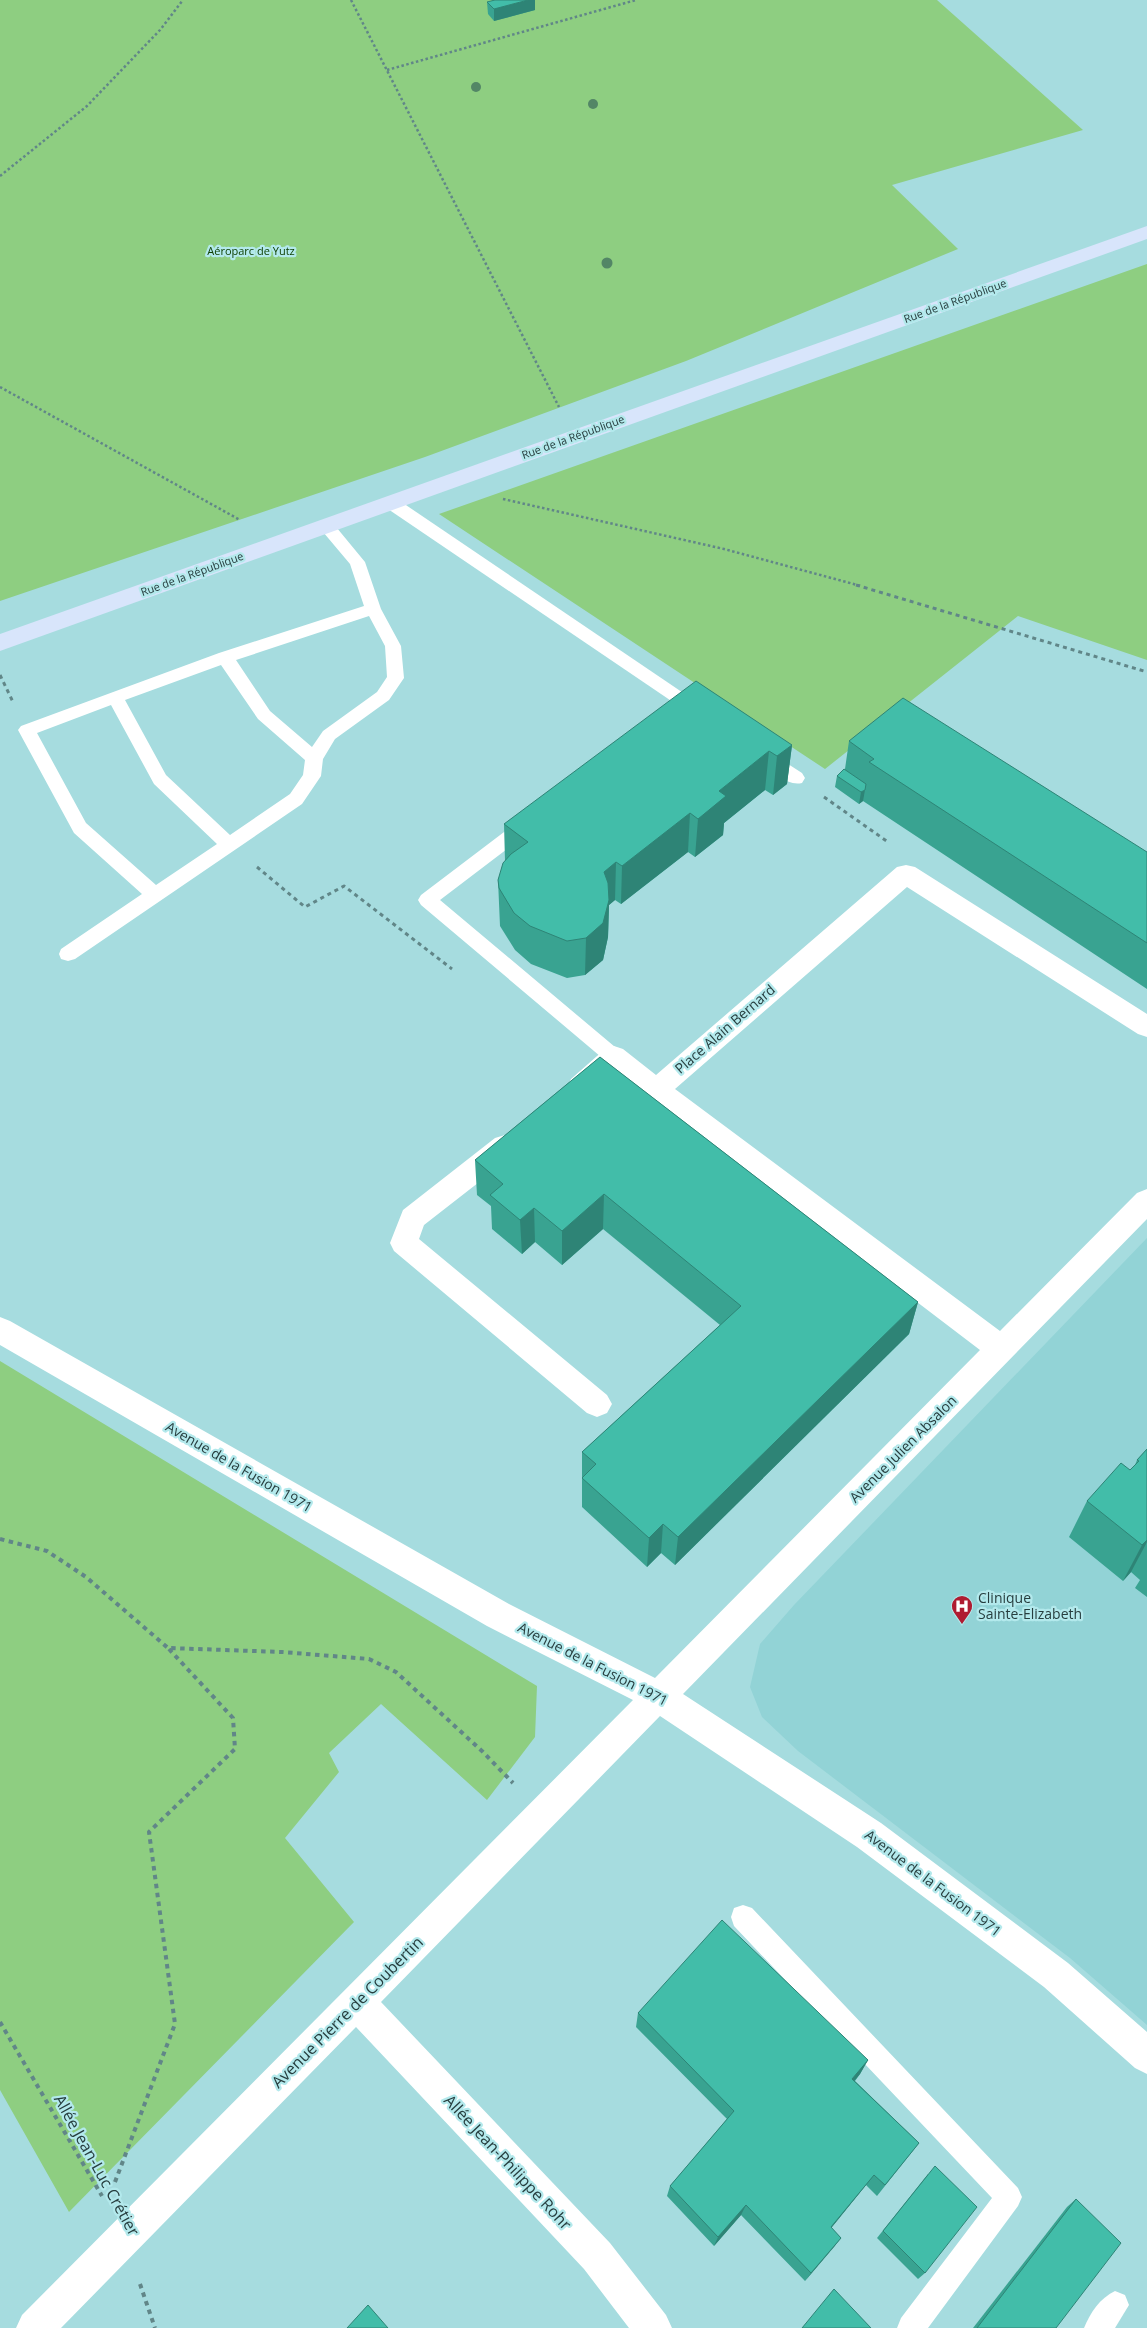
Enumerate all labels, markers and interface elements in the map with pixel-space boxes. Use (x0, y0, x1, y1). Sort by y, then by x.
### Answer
park label: Aéroparc de Yutz (207, 243, 295, 258)
street label: Rue de la République (901, 275, 1008, 326)
street label: Rue de la République (519, 411, 626, 462)
street label: Rue de la République (138, 548, 245, 599)
street label: Place Alain Bernard (670, 980, 779, 1078)
street label: Avenue Julien Absalon (845, 1391, 960, 1506)
street label: Avenue de la Fusion 1971 (163, 1417, 316, 1516)
place label: Clinique Sainte-Elizabeth (978, 1588, 1082, 1623)
hospital icon: Clinique Sainte-Elizabeth (950, 1594, 974, 1625)
street label: Avenue de la Fusion 1971 (515, 1617, 672, 1710)
street label: Avenue de la Fusion 1971 (861, 1825, 1005, 1940)
street label: Avenue Pierre de Coubertin (266, 1931, 428, 2093)
street label: Allée Jean-Luc Crétier (49, 2090, 145, 2240)
street label: Allée Jean-Philippe Rohr (439, 2090, 577, 2235)

